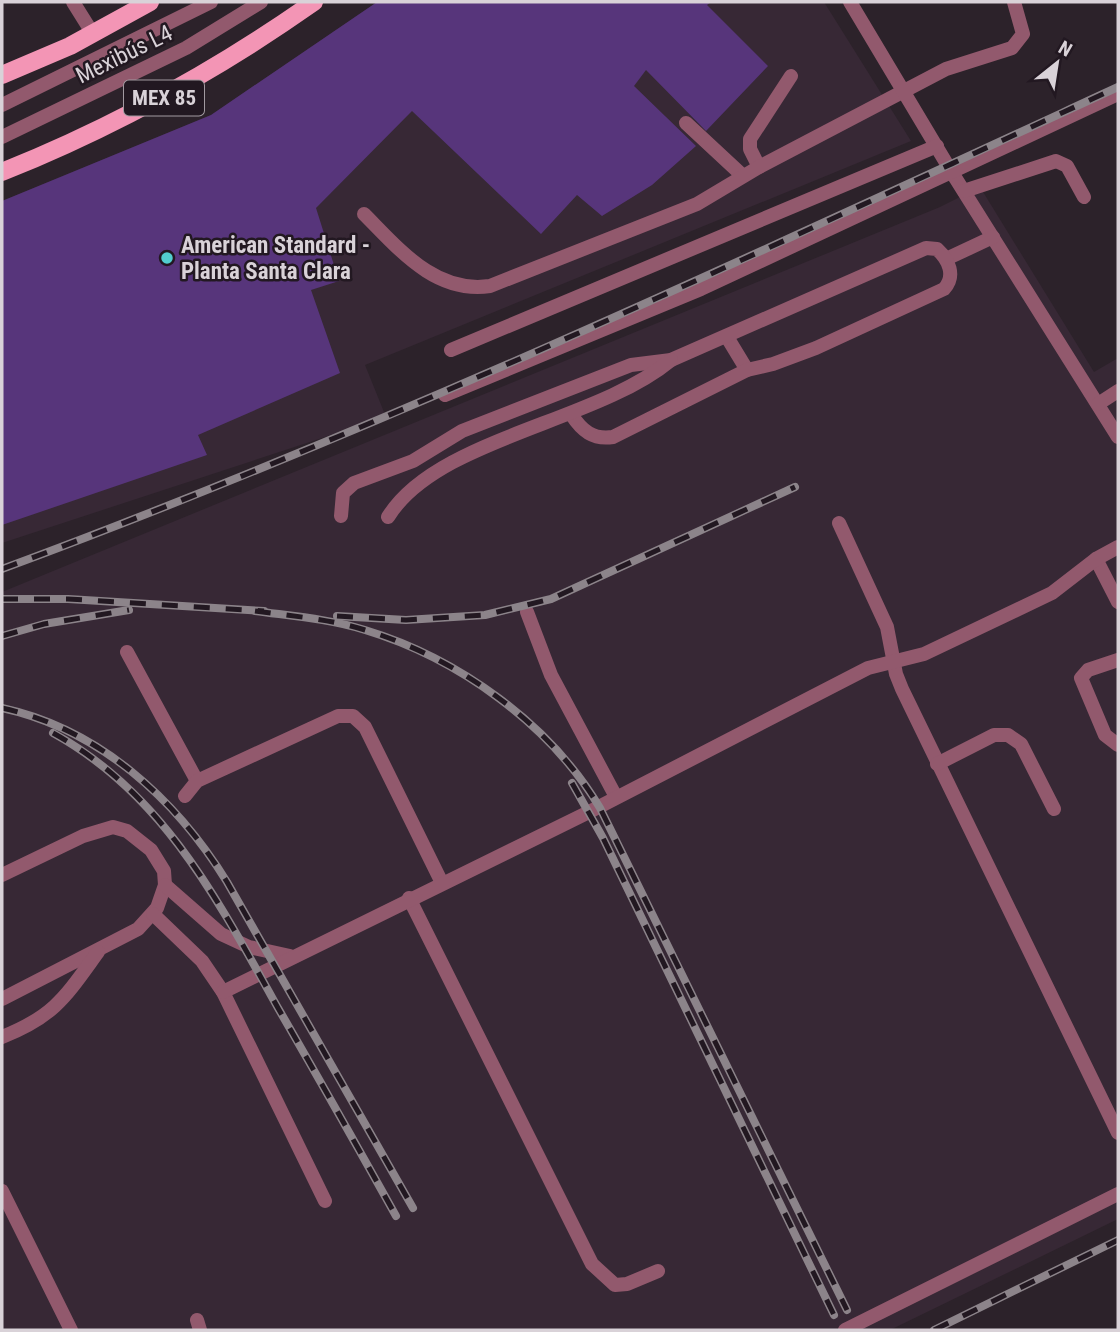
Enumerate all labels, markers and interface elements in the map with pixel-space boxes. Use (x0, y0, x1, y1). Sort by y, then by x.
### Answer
street label: Mexibús L4 (72, 20, 177, 89)
north arrow (1022, 28, 1092, 98)
text: N (1054, 36, 1076, 62)
road number: MEX 85 (124, 80, 204, 116)
place label: American Standard - Planta Santa Clara (181, 232, 370, 285)
marker: American Standard - Planta Santa Clara (159, 250, 175, 266)

